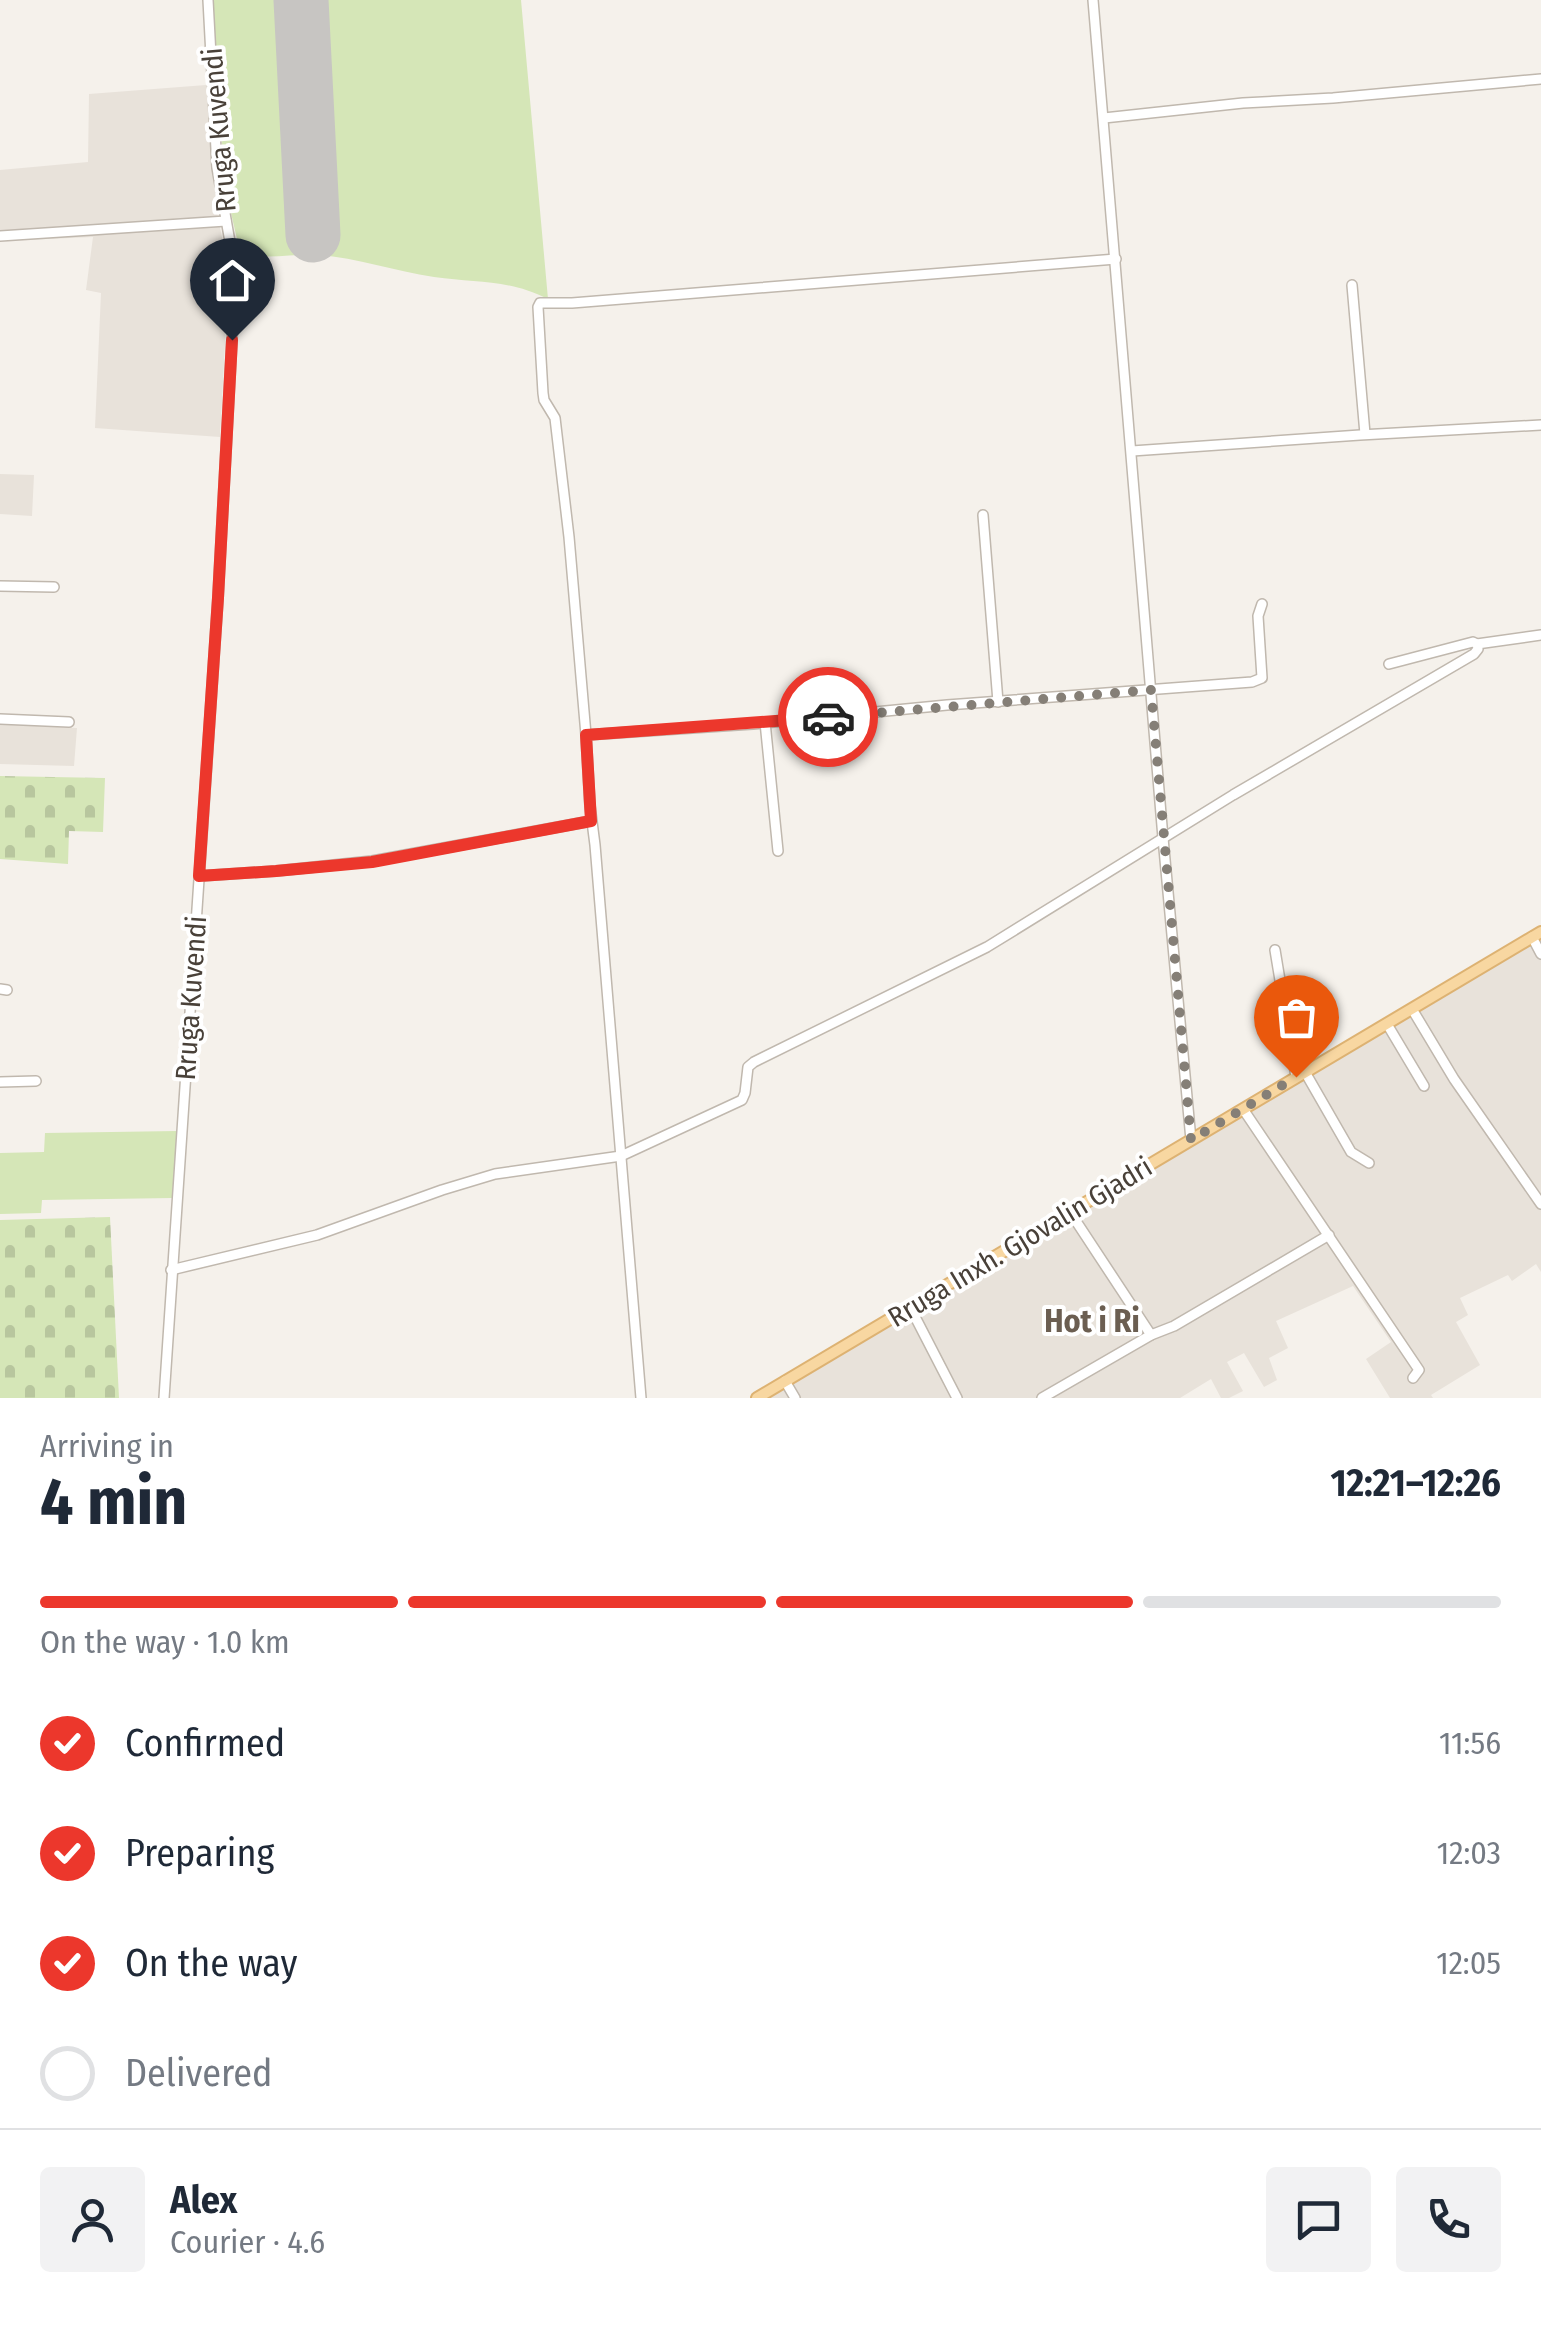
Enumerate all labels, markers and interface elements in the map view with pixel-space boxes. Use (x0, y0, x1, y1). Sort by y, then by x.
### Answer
street label: Rruga Kuvendi (195, 46, 243, 214)
pin (190, 238, 275, 341)
icon: home (205, 253, 260, 308)
courier (778, 667, 878, 767)
icon: car (801, 690, 856, 745)
street label: Rruga Kuvendi (169, 915, 213, 1081)
pin (1254, 975, 1339, 1078)
icon: bag (1269, 990, 1324, 1045)
street label: Rruga Inxh. Gjovalin Gjadri (882, 1150, 1158, 1334)
district label: Hot i Ri (1044, 1302, 1140, 1340)
text: Arriving in (40, 1427, 174, 1465)
text: 12:21–12:26 (1330, 1460, 1501, 1506)
text: 4 min (40, 1463, 187, 1541)
text: On the way · 1.0 km (40, 1623, 290, 1661)
icon: check (40, 1716, 95, 1771)
text: Confirmed (125, 1720, 285, 1766)
text: 11:56 (1439, 1724, 1501, 1762)
icon: check (40, 1826, 95, 1881)
text: Preparing (125, 1830, 274, 1876)
text: 12:03 (1437, 1834, 1501, 1872)
icon: check (40, 1936, 95, 1991)
text: On the way (125, 1940, 297, 1986)
text: 12:05 (1436, 1944, 1501, 1982)
text: Delivered (125, 2050, 272, 2096)
button: person (40, 2167, 145, 2272)
button: chat (1266, 2167, 1371, 2272)
button: phone (1396, 2167, 1501, 2272)
text: Alex (170, 2177, 237, 2223)
text: Courier · 4.6 (170, 2223, 325, 2261)

